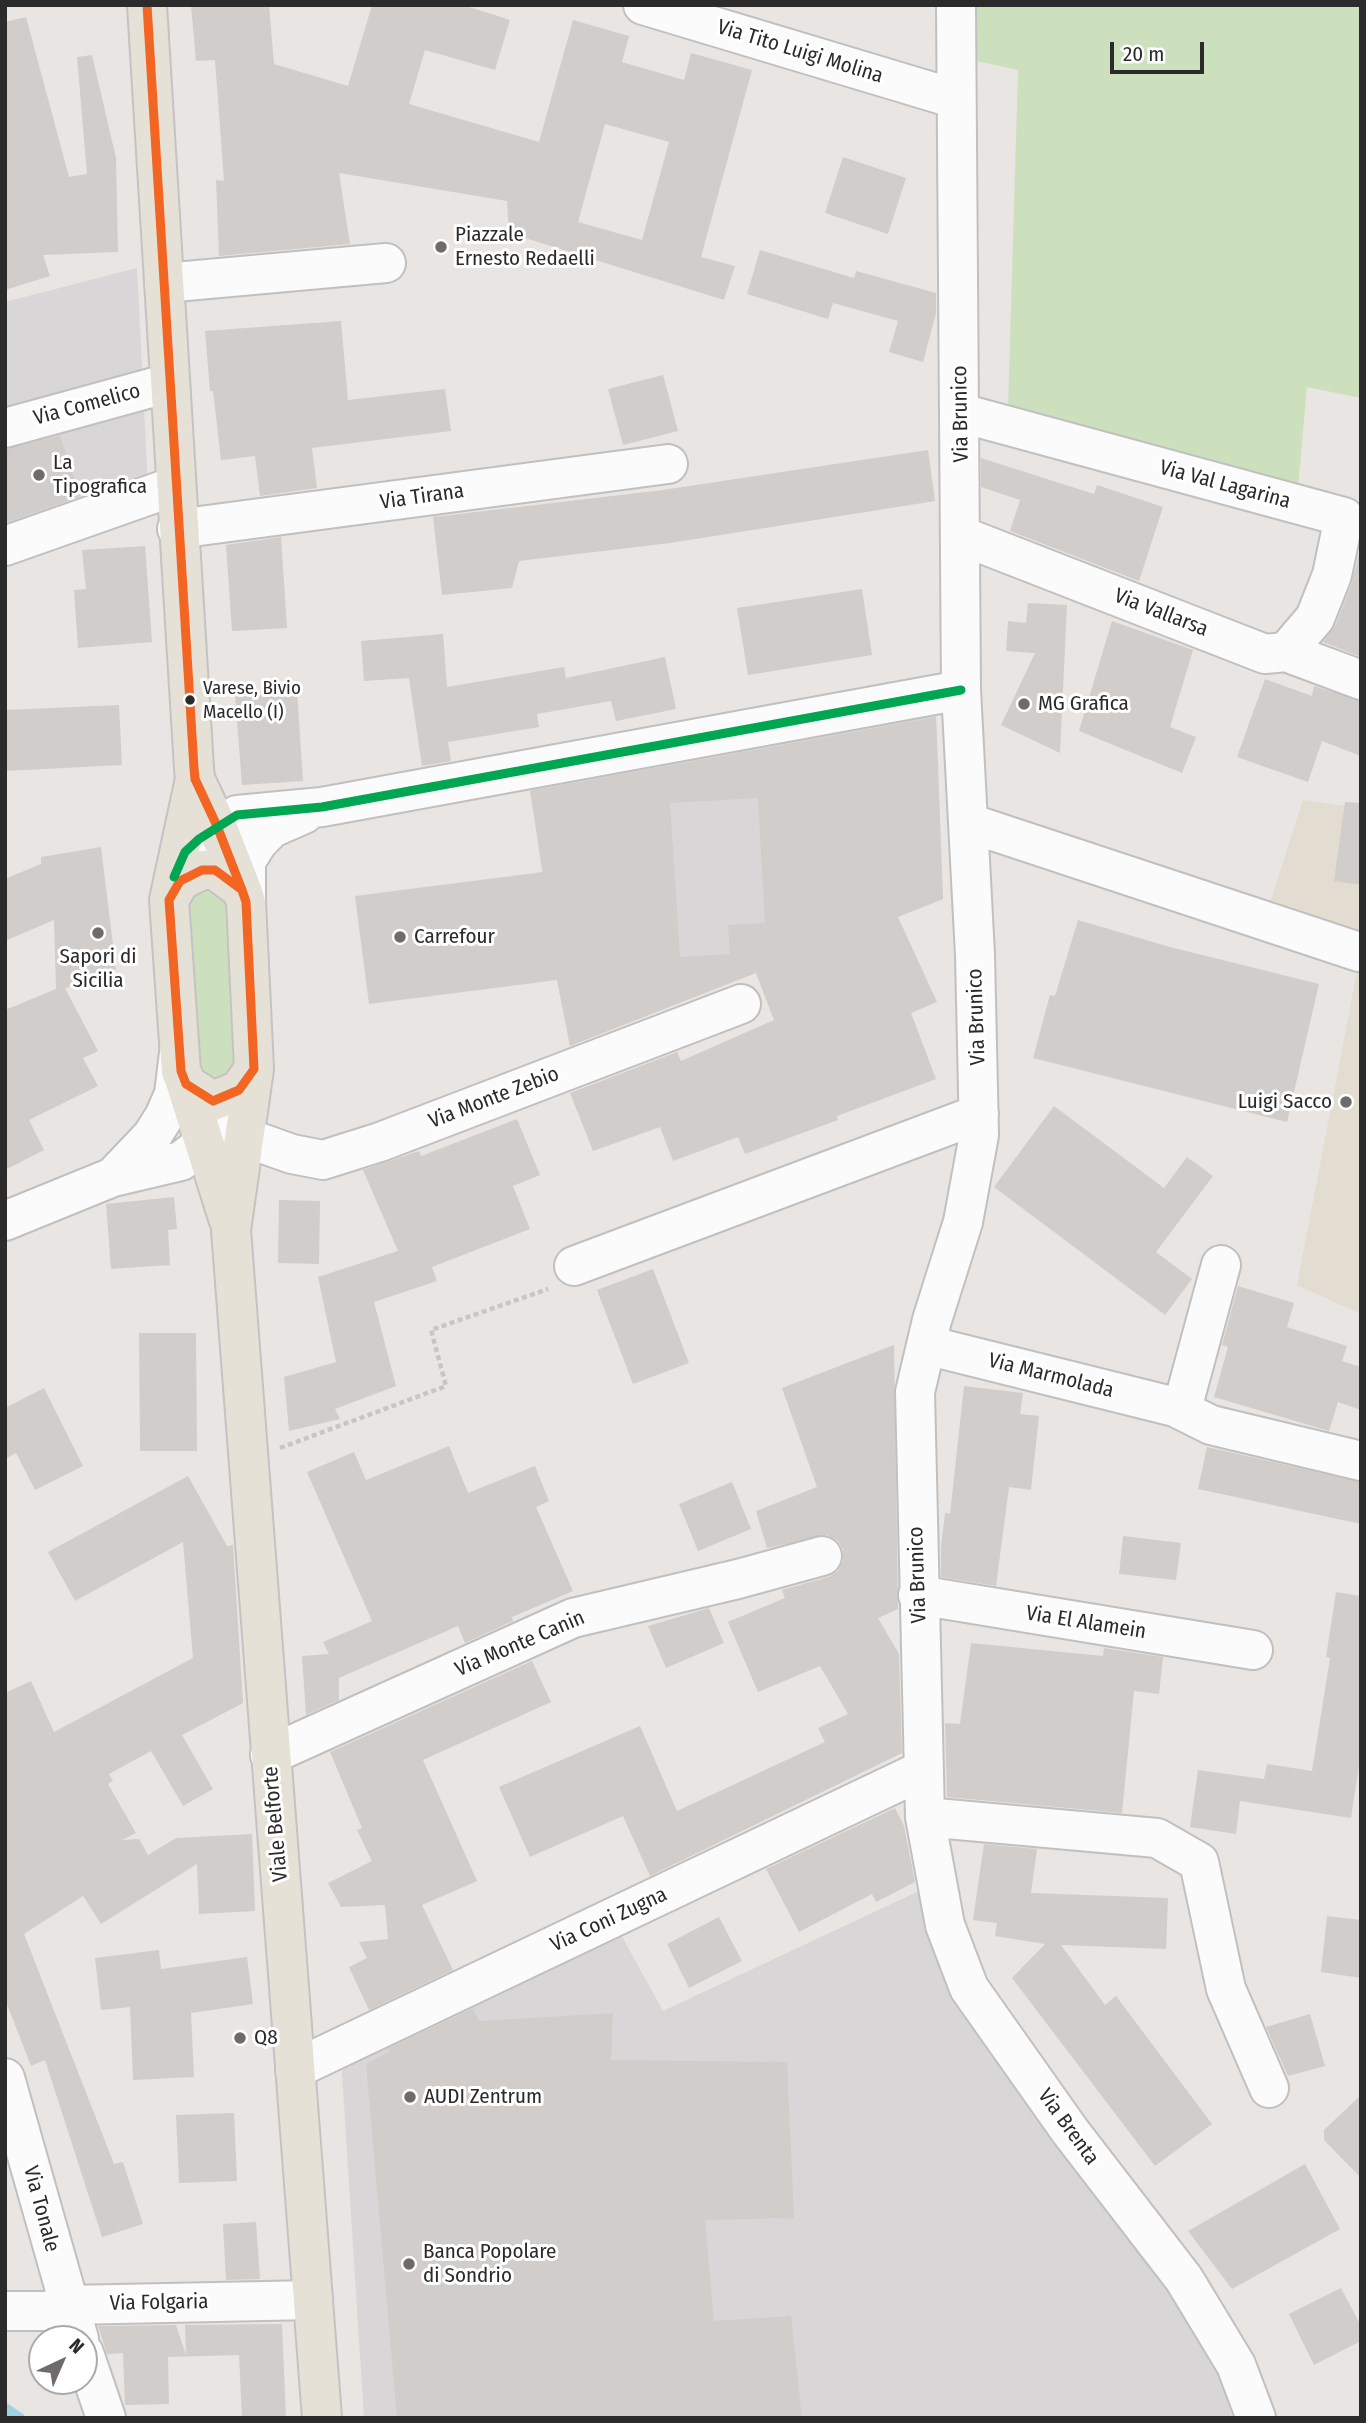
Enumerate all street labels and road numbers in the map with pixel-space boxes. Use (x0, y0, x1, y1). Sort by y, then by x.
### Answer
street label: Via Tito Luigi Molina (714, 15, 886, 89)
street label: Via Brunico (948, 365, 974, 463)
street label: Via Comelico (31, 379, 143, 431)
street label: Via Val Lagarina (1157, 455, 1293, 515)
street label: Via Tirana (378, 479, 466, 515)
street label: Via Vallarsa (1110, 584, 1212, 642)
street label: Via Brunico (963, 968, 991, 1066)
street label: Via Monte Zebio (425, 1062, 563, 1134)
street label: Via Marmolada (986, 1348, 1116, 1404)
street label: Via Brunico (904, 1526, 932, 1624)
street label: Via El Alamein (1024, 1601, 1148, 1645)
street label: Via Monte Canin (451, 1605, 589, 1683)
street label: Viale Belforte (258, 1765, 294, 1883)
street label: Via Coni Zugna (547, 1882, 671, 1958)
street label: Via Brenta (1032, 2084, 1104, 2170)
street label: Via Tonale (17, 2163, 65, 2255)
street label: Via Folgaria (109, 2290, 209, 2316)

